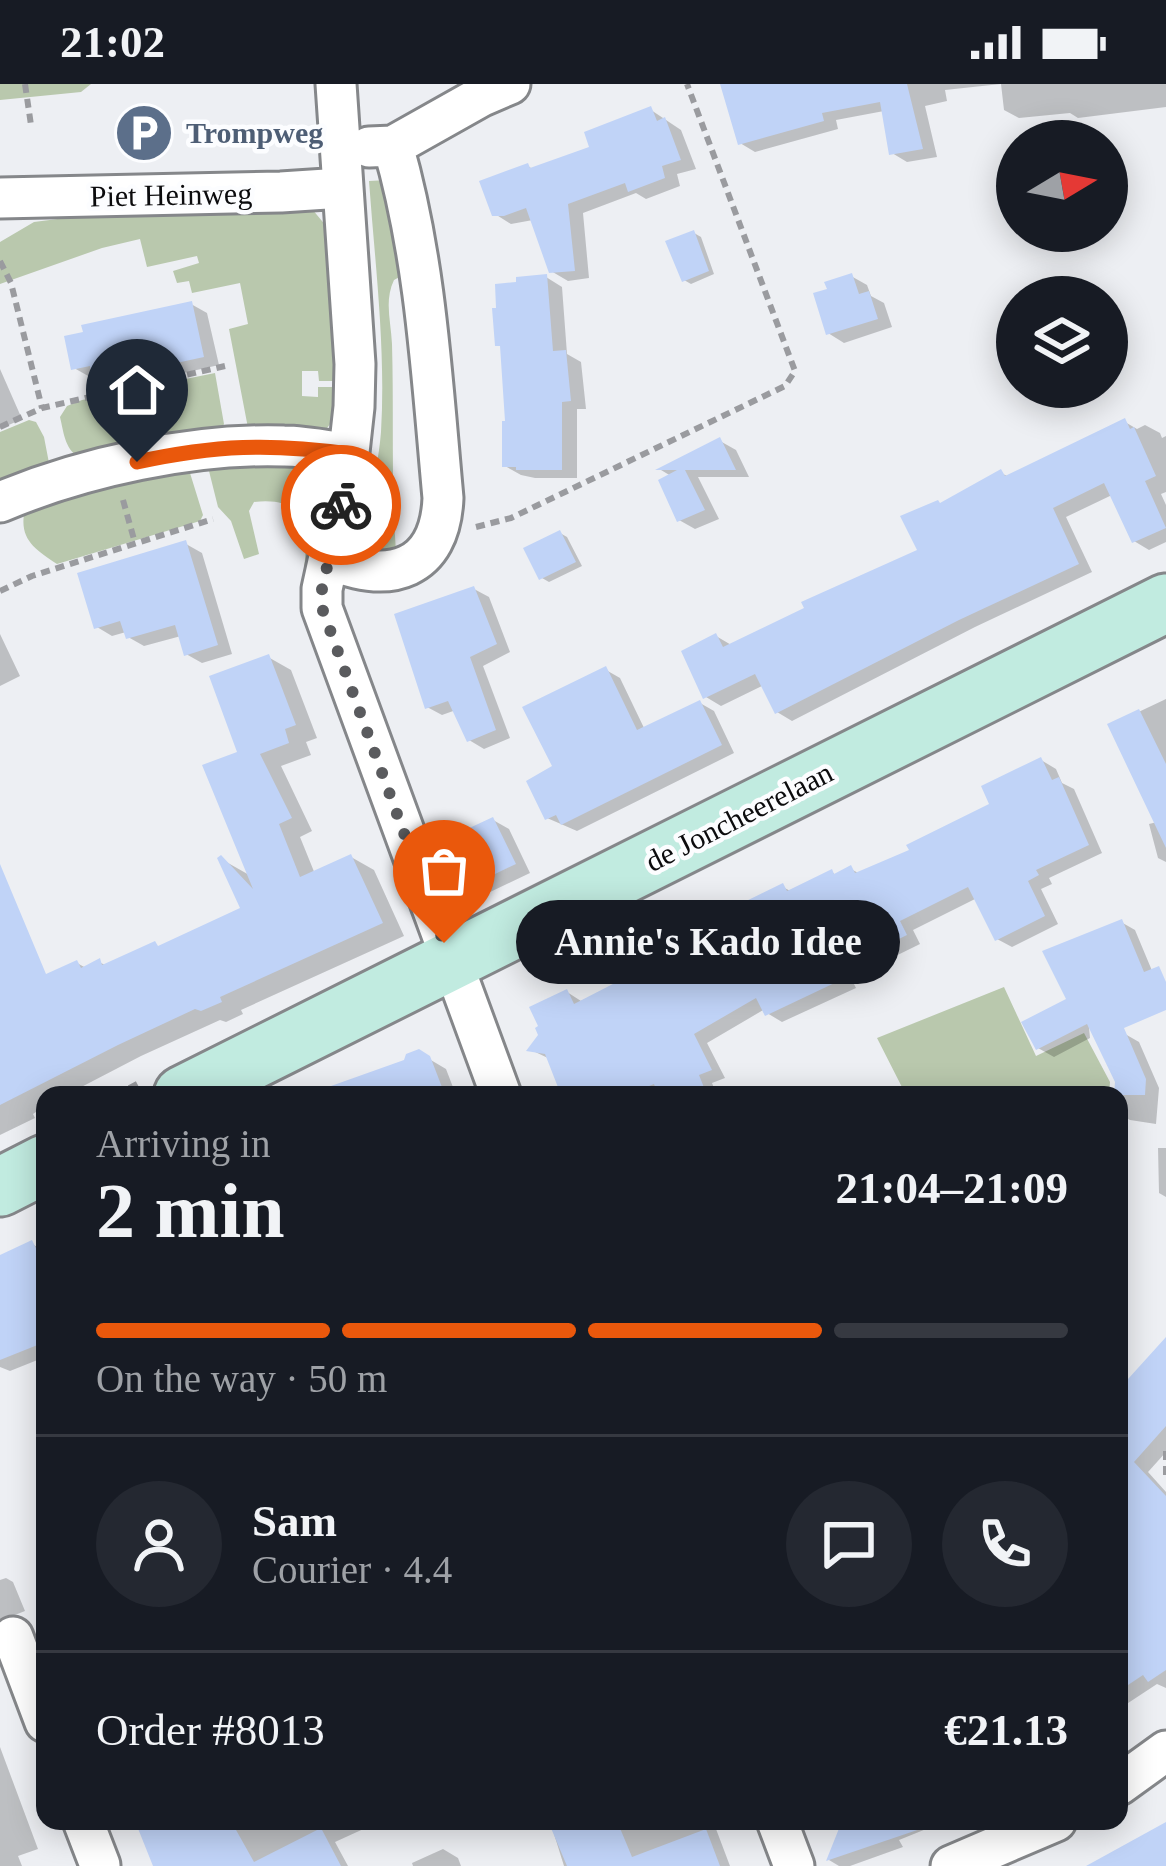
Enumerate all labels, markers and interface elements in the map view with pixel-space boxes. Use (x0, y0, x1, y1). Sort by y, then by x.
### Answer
text: 21:02 (60, 17, 165, 67)
parking icon: Trompweg (113, 102, 175, 164)
place label: Trompweg (186, 116, 323, 149)
north arrow (996, 120, 1128, 252)
map controls (996, 120, 1128, 408)
street label: Piet Heinweg (89, 177, 253, 212)
button: layers (996, 276, 1128, 408)
pin (86, 339, 188, 462)
icon: home (104, 357, 170, 423)
courier (281, 445, 401, 565)
icon: bike (308, 472, 374, 538)
street label: de Joncheerelaan (640, 755, 838, 878)
pin (393, 820, 495, 943)
icon: bag (411, 838, 477, 904)
callout: Annie's Kado Idee (516, 901, 900, 985)
text: Annie's Kado Idee (554, 920, 862, 963)
text: Arriving in (96, 1122, 270, 1165)
text: 21:04–21:09 (836, 1163, 1068, 1213)
text: 2 min (96, 1167, 285, 1254)
text: On the way · 50 m (96, 1357, 387, 1400)
button: person (96, 1481, 222, 1607)
button: chat (786, 1481, 912, 1607)
button: phone (942, 1481, 1068, 1607)
text: Sam (252, 1496, 337, 1546)
text: Courier · 4.4 (252, 1548, 452, 1591)
text: Order #8013 (96, 1705, 325, 1755)
text: €21.13 (944, 1705, 1068, 1755)

